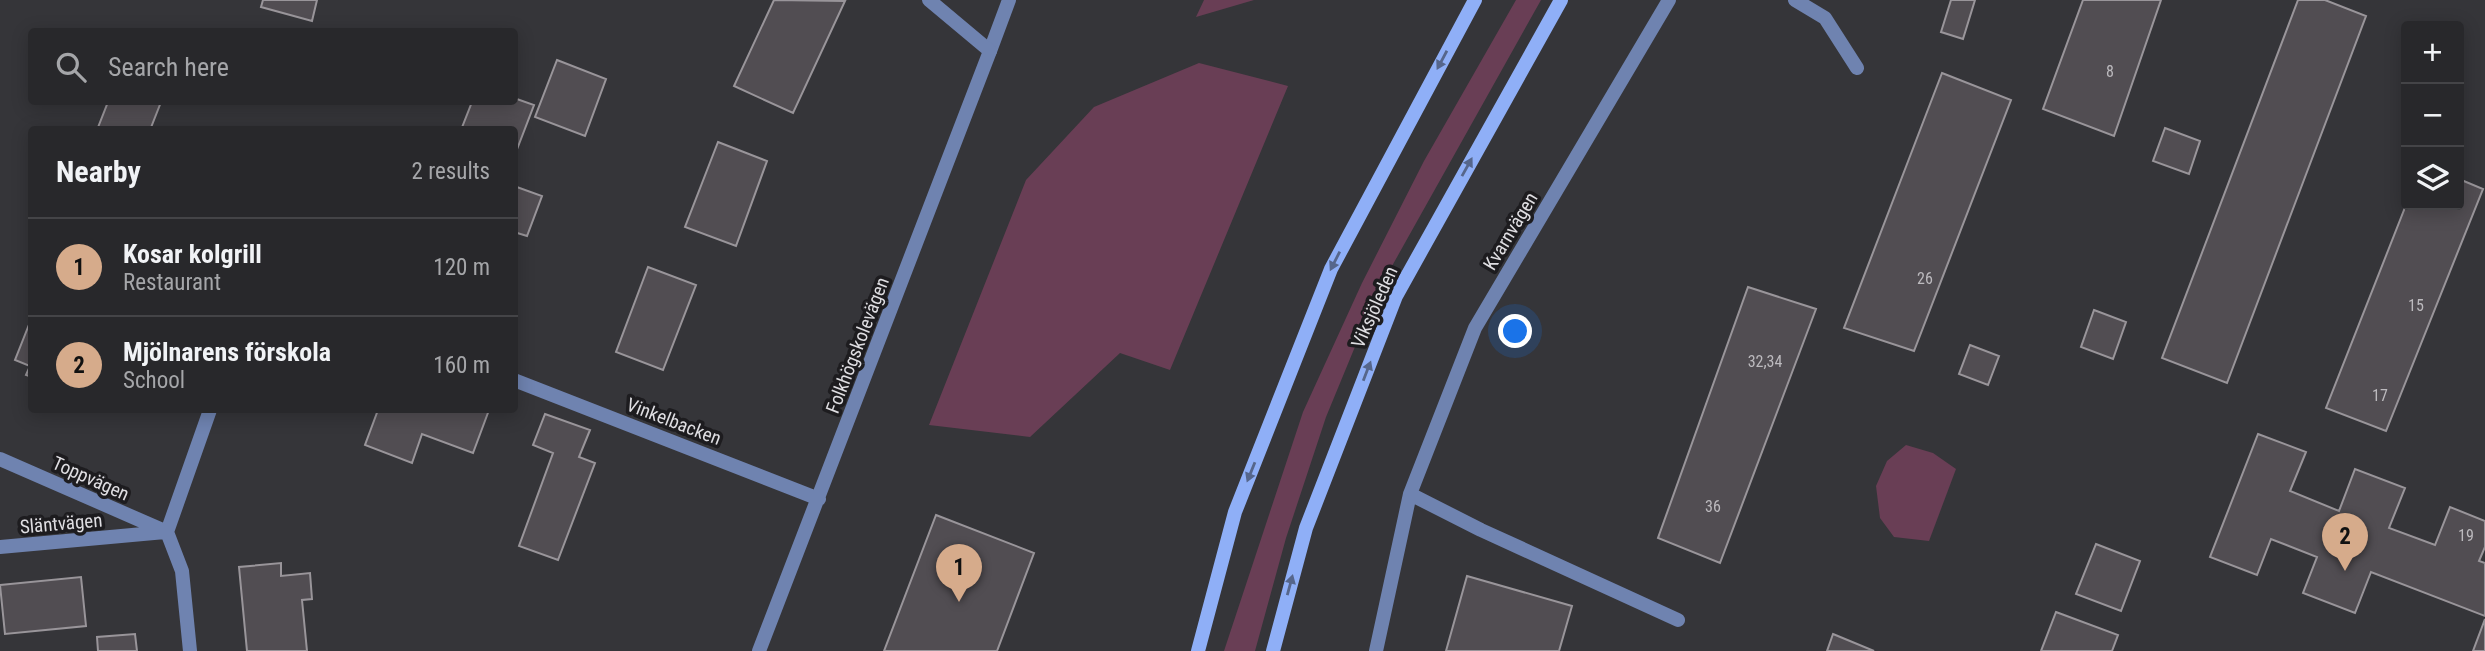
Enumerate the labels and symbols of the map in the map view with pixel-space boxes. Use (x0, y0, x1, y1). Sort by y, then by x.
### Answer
one-way arrow (1436, 50, 1448, 70)
house number: 8 (2106, 62, 2114, 81)
one-way arrow (1461, 158, 1473, 177)
street label: Kvarnvägen (1478, 188, 1543, 274)
one-way arrow (1330, 251, 1341, 271)
street label: Viksjöleden (1346, 263, 1403, 352)
house number: 26 (1917, 269, 1933, 288)
street label: Folkhögskolevägen (821, 274, 894, 417)
house number: 15 (2408, 296, 2424, 315)
your location (1498, 314, 1532, 348)
house number: 32,34 (1748, 352, 1782, 371)
one-way arrow (1361, 360, 1372, 381)
house number: 17 (2372, 386, 2388, 405)
street label: Vinkelbacken (623, 393, 724, 450)
street label: Toppvägen (49, 451, 133, 506)
one-way arrow (1245, 461, 1256, 482)
house number: 36 (1705, 497, 1721, 516)
street label: Släntvägen (19, 508, 103, 539)
pin: 2 (2322, 513, 2368, 571)
house number: 19 (2458, 526, 2474, 545)
pin: 1 (936, 544, 982, 602)
one-way arrow (1286, 574, 1296, 595)

